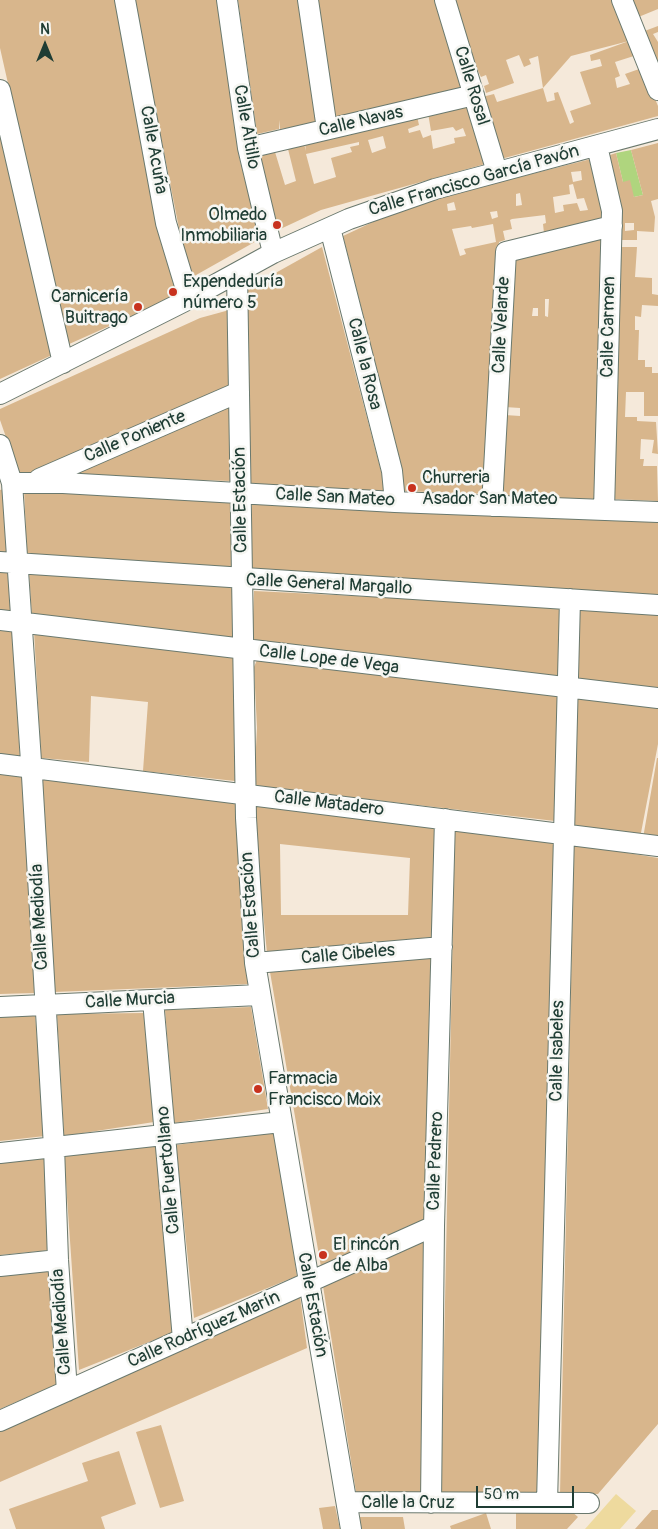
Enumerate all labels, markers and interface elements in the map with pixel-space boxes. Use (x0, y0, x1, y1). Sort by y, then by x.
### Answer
north arrow (20, 20, 70, 70)
text: N (40, 21, 50, 38)
street label: Calle Rosal (449, 44, 493, 128)
street label: Calle Altillo (228, 83, 264, 171)
street label: Calle Navas (317, 102, 405, 142)
street label: Calle Acuña (135, 104, 171, 196)
street label: Calle Francisco García Pavón (366, 141, 582, 221)
place label: Olmedo Inmobiliaria (180, 204, 267, 246)
marker: Olmedo Inmobiliaria (271, 219, 283, 231)
place label: Expendeduría número 5 (183, 271, 283, 314)
street label: Calle Velarde (489, 276, 515, 374)
street label: Calle Carmen (597, 276, 621, 378)
place label: Carnicería Buitrago (51, 286, 128, 328)
marker: Expendeduría número 5 (167, 286, 179, 298)
marker: Carnicería Buitrago (132, 301, 144, 313)
street label: Calle la Rosa (342, 316, 386, 412)
street label: Calle Poniente (81, 406, 189, 468)
street label: Calle Estación (229, 447, 253, 553)
place label: Churreria Asador San Mateo (422, 467, 558, 509)
marker: Churreria Asador San Mateo (406, 482, 418, 494)
street label: Calle San Mateo (275, 484, 395, 512)
street label: Calle General Margallo (245, 570, 413, 600)
street label: Calle Lope de Vega (258, 641, 400, 679)
street label: Calle Matadero (273, 787, 385, 821)
street label: Calle Estación (237, 851, 265, 959)
street label: Calle Mediodía (26, 863, 54, 971)
street label: Calle Cibeles (300, 940, 396, 970)
street label: Calle Murcia (85, 988, 175, 1014)
street label: Calle Isabeles (546, 1000, 570, 1102)
place label: Farmacia Francisco Moix (268, 1068, 381, 1110)
marker: Farmacia Francisco Moix (252, 1083, 264, 1095)
street label: Calle Puertollano (153, 1105, 185, 1235)
street label: Calle Pedrero (423, 1111, 449, 1211)
place label: El rincón de Alba (333, 1234, 399, 1276)
marker: El rincón de Alba (317, 1249, 329, 1261)
street label: Calle Estación (292, 1251, 332, 1359)
street label: Calle Mediodía (48, 1268, 76, 1376)
street label: Calle Rodríguez Marín (124, 1287, 284, 1373)
scale bar (478, 1476, 576, 1508)
text: 50 m (484, 1485, 519, 1504)
street label: Calle la Cruz (361, 1492, 455, 1514)

